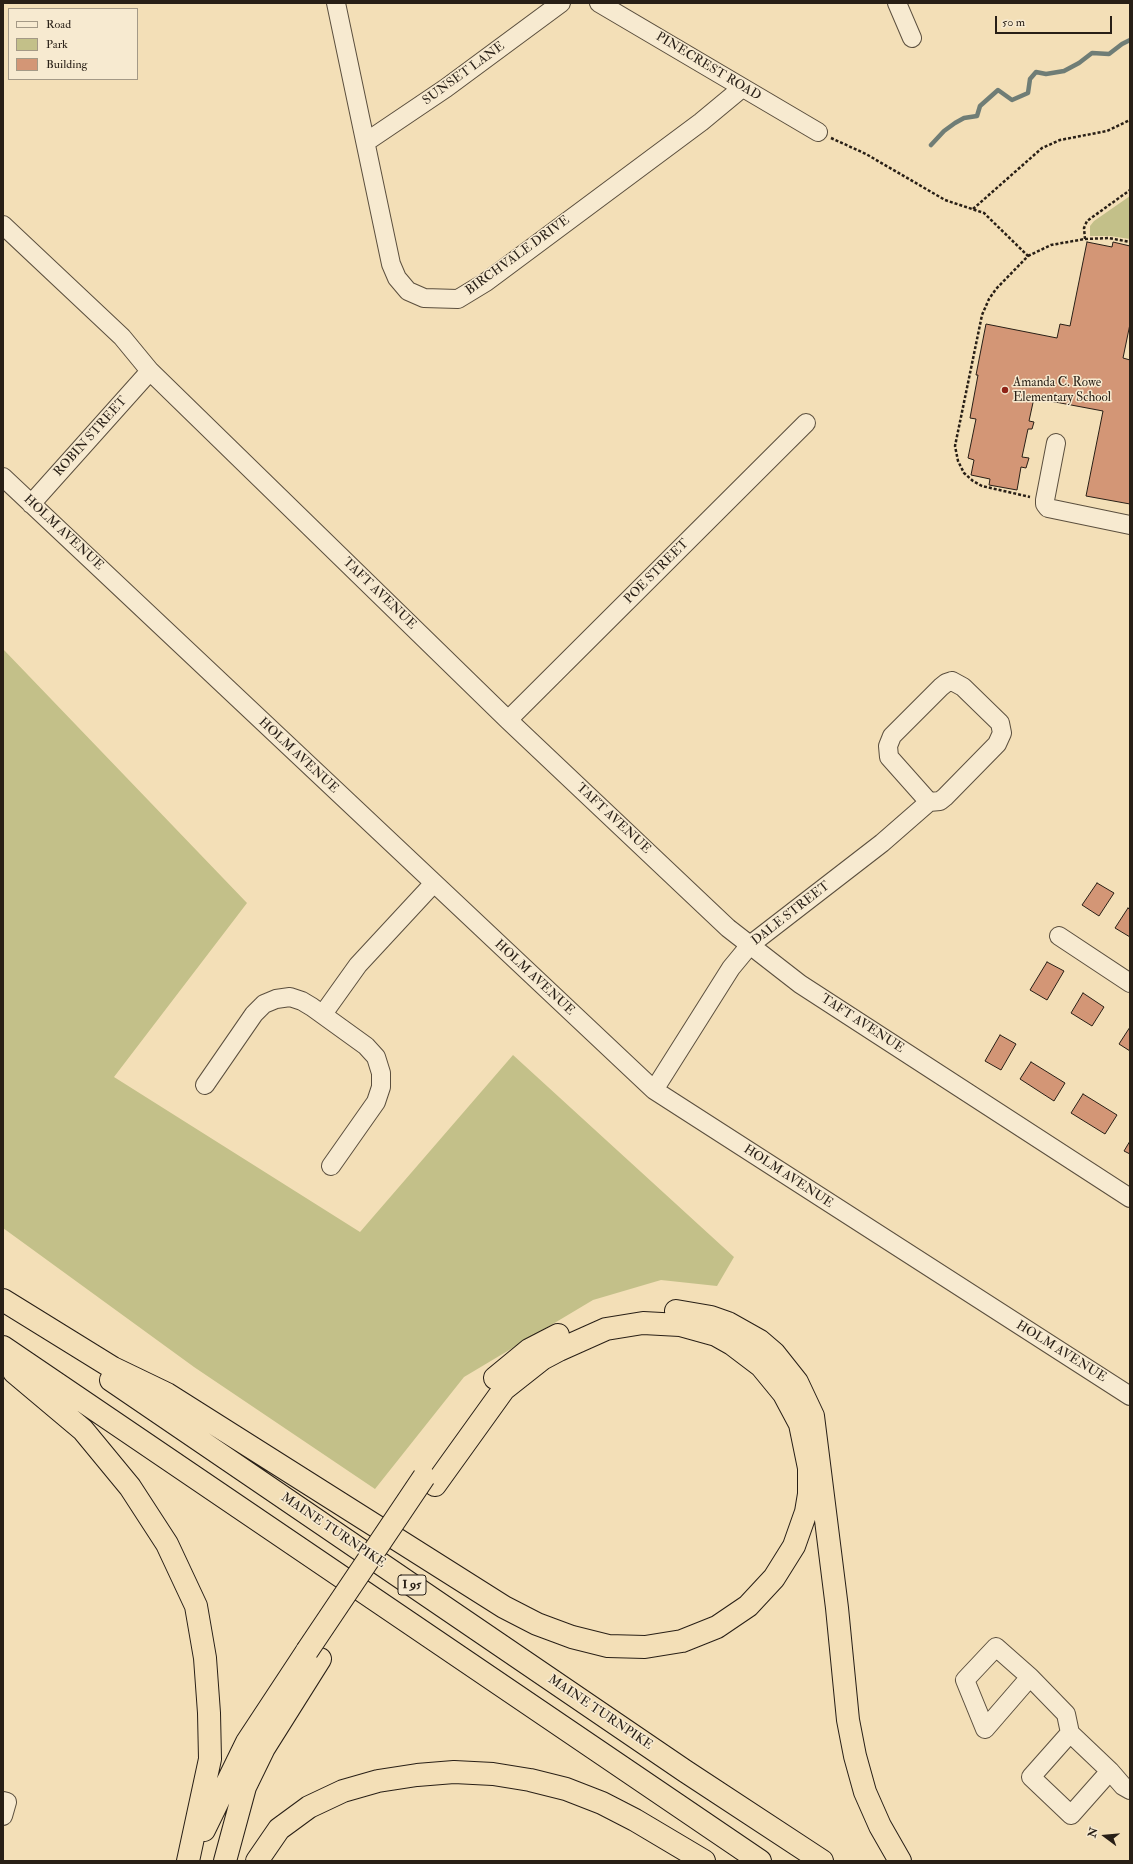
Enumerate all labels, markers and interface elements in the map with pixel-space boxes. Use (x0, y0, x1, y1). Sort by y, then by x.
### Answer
legend (8, 8, 138, 80)
scale bar (997, 8, 1114, 34)
text: 50 m (1002, 15, 1025, 30)
text: Road (46, 17, 71, 32)
street label: PINECREST ROAD (653, 29, 763, 105)
text: Park (46, 37, 68, 52)
street label: SUNSET LANE (420, 39, 508, 109)
text: Building (46, 57, 87, 72)
street label: BIRCHVALE DRIVE (463, 213, 573, 299)
place label: Amanda C. Rowe Elementary School (1013, 375, 1111, 406)
marker: Amanda C. Rowe Elementary School (1000, 385, 1010, 395)
street label: ROBIN STREET (51, 394, 131, 480)
street label: HOLM AVENUE (20, 492, 106, 574)
street label: POE STREET (622, 537, 692, 607)
street label: TAFT AVENUE (339, 555, 419, 633)
street label: HOLM AVENUE (255, 715, 341, 797)
street label: TAFT AVENUE (573, 781, 653, 857)
street label: DALE STREET (749, 879, 833, 949)
street label: HOLM AVENUE (491, 937, 577, 1019)
street label: TAFT AVENUE (817, 991, 907, 1057)
street label: HOLM AVENUE (740, 1142, 836, 1212)
street label: HOLM AVENUE (1013, 1318, 1109, 1386)
street label: MAINE TURNPIKE (278, 1490, 388, 1572)
road number: I 95 (398, 1575, 426, 1595)
street label: MAINE TURNPIKE (545, 1672, 655, 1754)
north arrow (1085, 1816, 1125, 1856)
text: N (1085, 1826, 1101, 1839)

